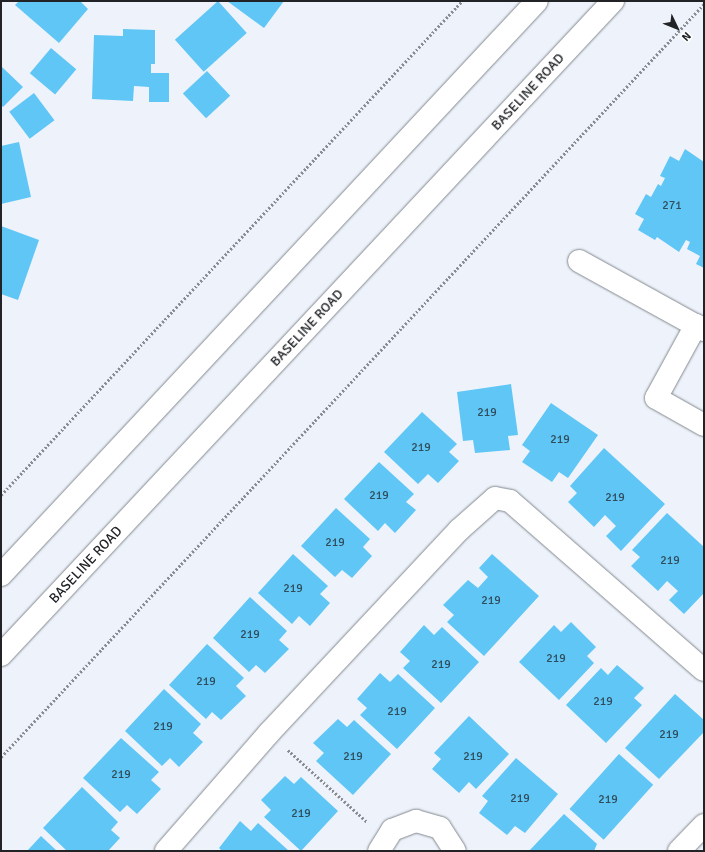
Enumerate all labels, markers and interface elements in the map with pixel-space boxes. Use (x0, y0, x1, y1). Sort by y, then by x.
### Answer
north arrow (657, 8, 697, 48)
text: N (679, 29, 694, 44)
street label: BASELINE ROAD (488, 50, 568, 134)
house number: 271 (662, 199, 682, 213)
street label: BASELINE ROAD (267, 286, 347, 370)
house number: 219 (477, 406, 497, 420)
house number: 219 (550, 433, 570, 447)
house number: 219 (411, 441, 431, 455)
house number: 219 (369, 489, 389, 503)
house number: 219 (605, 491, 625, 505)
street label: BASELINE ROAD (46, 523, 126, 607)
house number: 219 (325, 536, 345, 550)
house number: 219 (660, 554, 680, 568)
house number: 219 (283, 582, 303, 596)
house number: 219 (481, 594, 501, 608)
house number: 219 (240, 628, 260, 642)
house number: 219 (546, 652, 566, 666)
house number: 219 (431, 658, 451, 672)
house number: 219 (196, 675, 216, 689)
house number: 219 (593, 695, 613, 709)
house number: 219 (387, 705, 407, 719)
house number: 219 (153, 720, 173, 734)
house number: 219 (659, 728, 679, 742)
house number: 219 (343, 750, 363, 764)
house number: 219 (463, 750, 483, 764)
house number: 219 (111, 768, 131, 782)
house number: 219 (510, 792, 530, 806)
house number: 219 (598, 793, 618, 807)
house number: 219 (291, 807, 311, 821)

